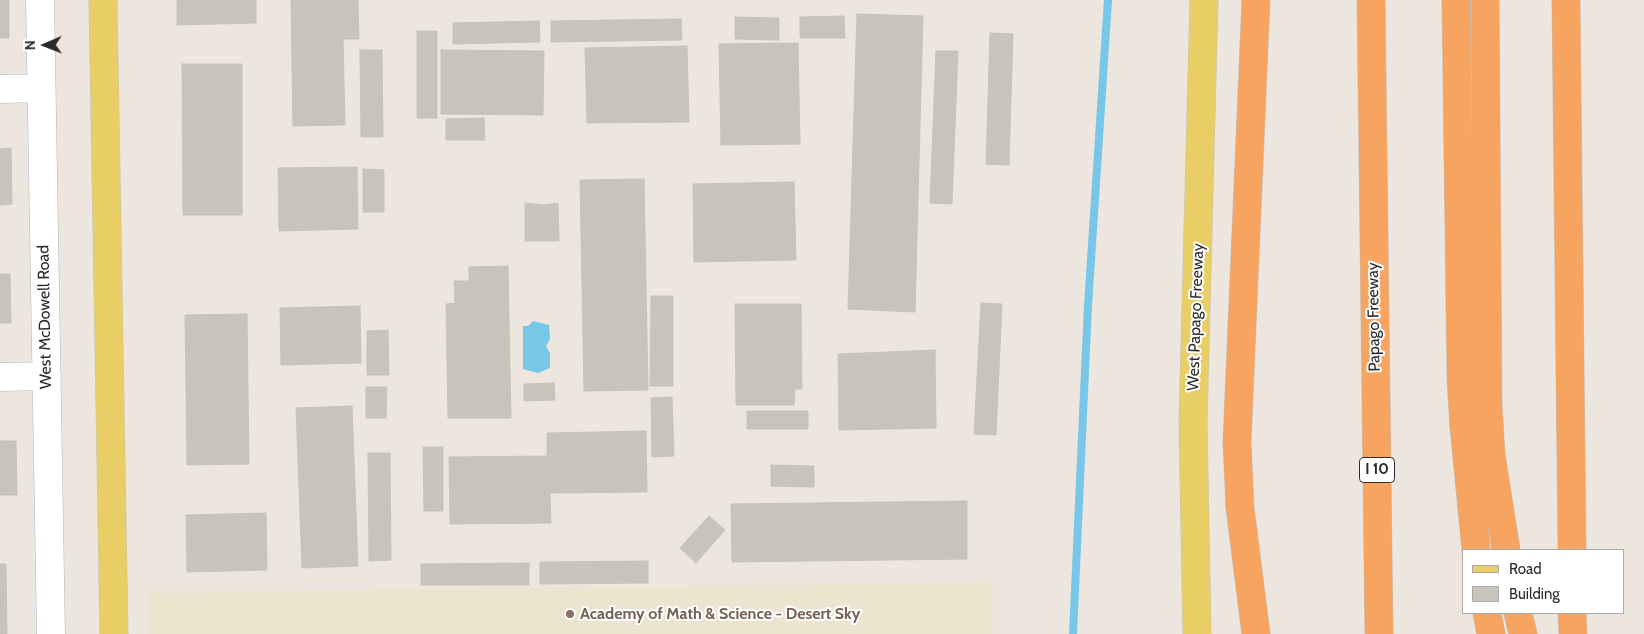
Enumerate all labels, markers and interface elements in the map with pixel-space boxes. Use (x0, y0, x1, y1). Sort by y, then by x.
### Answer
north arrow (20, 20, 70, 70)
text: N (21, 40, 39, 50)
street label: West Papago Freeway (1184, 243, 1208, 391)
street label: West McDowell Road (34, 245, 56, 389)
street label: Papago Freeway (1363, 262, 1385, 372)
road number: I 10 (1360, 458, 1394, 482)
legend (1462, 549, 1624, 614)
text: Road (1509, 560, 1542, 578)
text: Building (1509, 585, 1560, 603)
place label: Academy of Math & Science - Desert Sky (580, 604, 860, 624)
marker: Academy of Math & Science - Desert Sky (564, 608, 576, 620)

